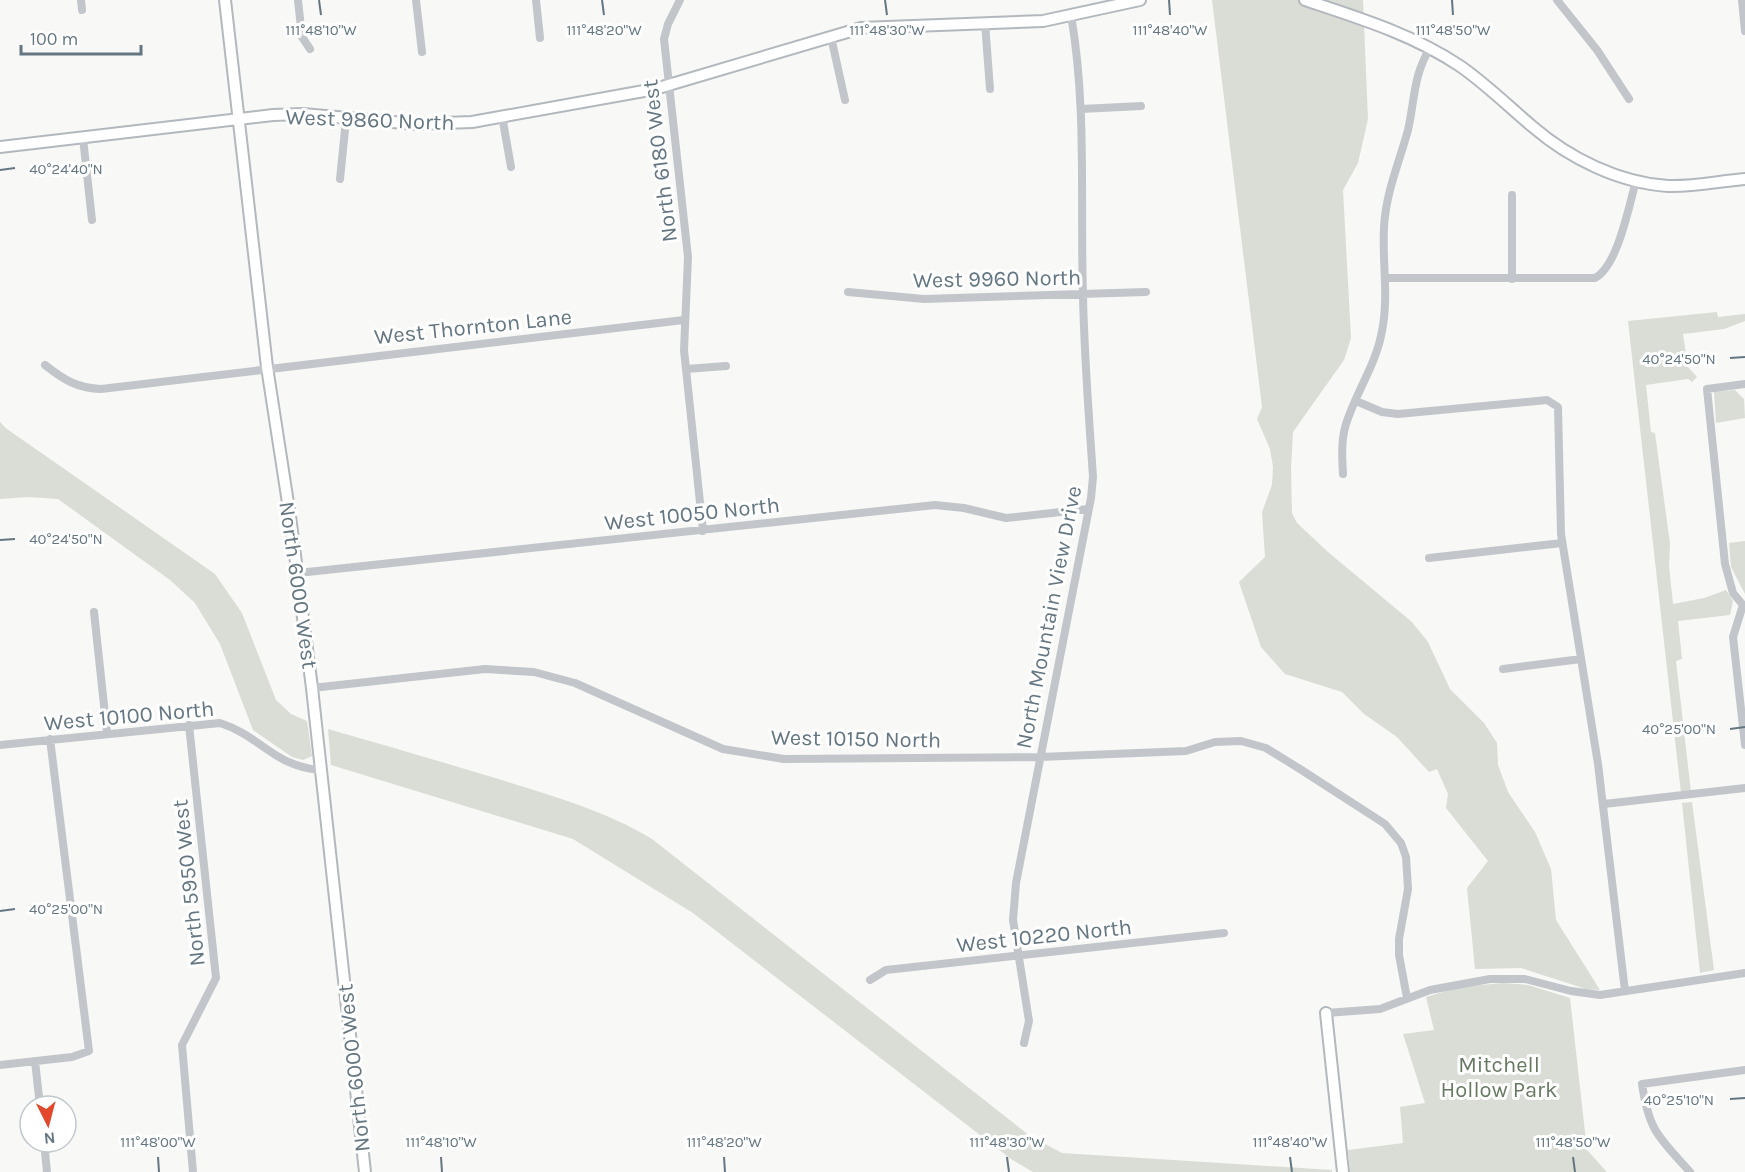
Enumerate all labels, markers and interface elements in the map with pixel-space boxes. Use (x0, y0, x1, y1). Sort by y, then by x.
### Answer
scale bar (21, 18, 141, 56)
text: 111°48'10"W (285, 21, 357, 39)
text: 111°48'20"W (566, 21, 642, 39)
text: 111°48'30"W (849, 21, 925, 39)
text: 111°48'40"W (1133, 21, 1208, 39)
text: 111°48'50"W (1416, 21, 1491, 39)
text: 100 m (30, 28, 78, 50)
street label: North 6180 West (637, 78, 683, 244)
street label: West 9860 North (285, 104, 455, 136)
text: 40°24'40"N (29, 160, 103, 178)
street label: West 9960 North (913, 265, 1081, 293)
street label: West Thornton Lane (373, 304, 573, 350)
text: 40°24'50"N (1642, 350, 1716, 368)
street label: North Mountain View Drive (1011, 484, 1087, 751)
street label: West 10050 North (603, 492, 781, 536)
street label: North 6000 West (273, 500, 323, 671)
text: 40°24'50"N (29, 530, 103, 548)
street label: West 10100 North (43, 696, 215, 736)
text: 40°25'00"N (1642, 720, 1716, 738)
street label: West 10150 North (771, 725, 941, 753)
street label: North 5950 West (167, 798, 211, 968)
text: 40°25'00"N (29, 900, 103, 918)
street label: West 10220 North (955, 914, 1133, 958)
street label: North 6000 West (332, 983, 376, 1153)
park label: Mitchell Hollow Park (1441, 1052, 1557, 1103)
text: 40°25'10"N (1644, 1091, 1714, 1109)
north arrow (18, 1094, 78, 1154)
text: N (43, 1128, 56, 1148)
text: 111°48'00"W (120, 1133, 196, 1151)
text: 111°48'10"W (405, 1133, 477, 1151)
text: 111°48'20"W (686, 1133, 762, 1151)
text: 111°48'30"W (969, 1133, 1045, 1151)
text: 111°48'40"W (1253, 1133, 1328, 1151)
text: 111°48'50"W (1536, 1133, 1611, 1151)

